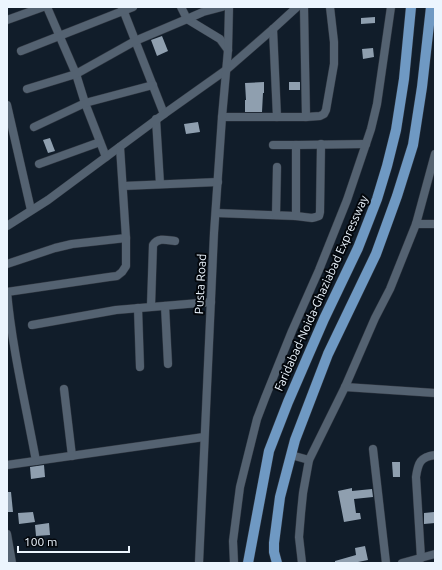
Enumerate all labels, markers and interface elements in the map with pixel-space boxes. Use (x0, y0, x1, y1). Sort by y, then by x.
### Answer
street label: Faridabad-Noida-Ghaziabad Expressway (272, 193, 370, 393)
street label: Pusta Road (192, 253, 208, 315)
scale bar (18, 528, 129, 554)
text: 100 m (24, 535, 57, 548)

